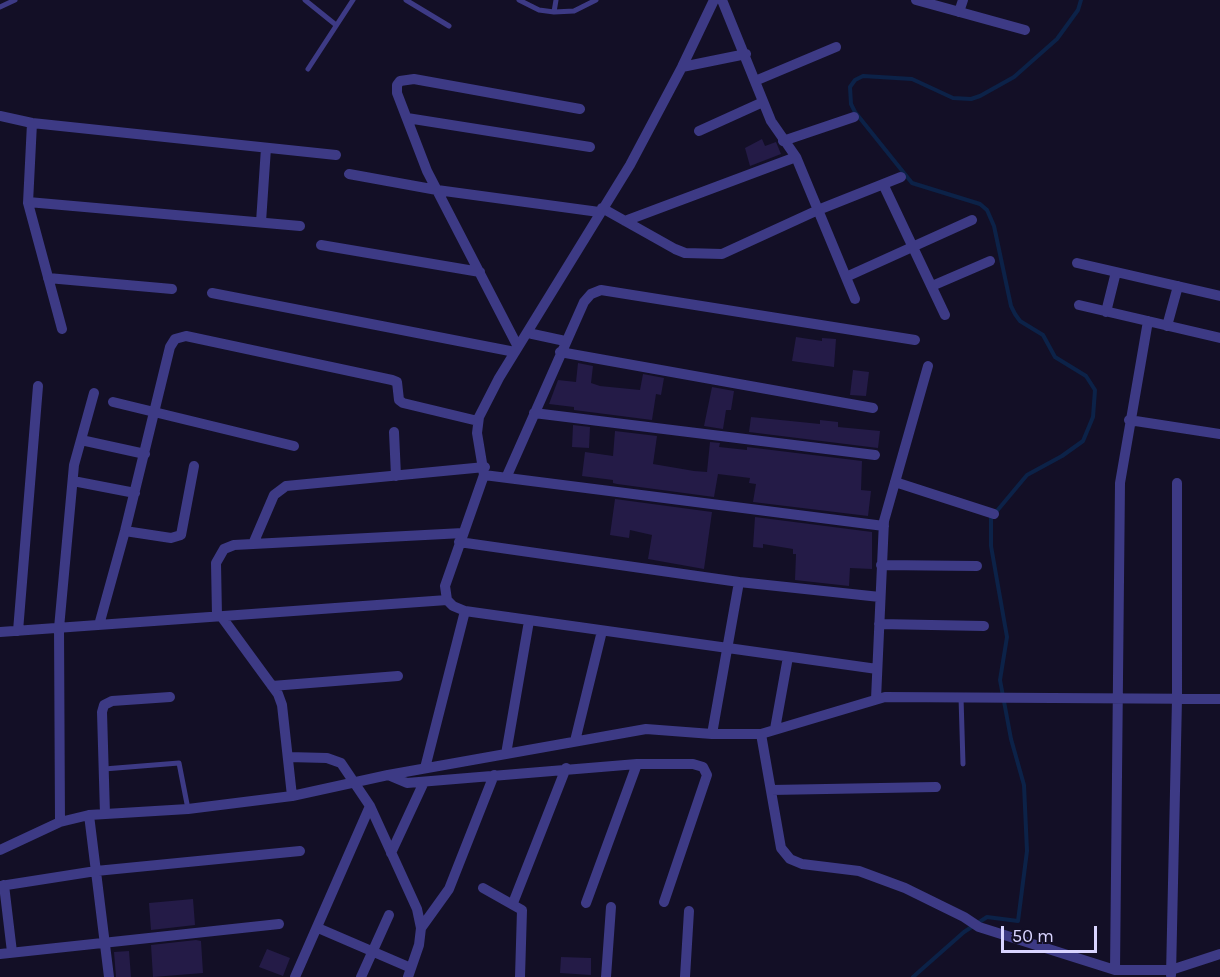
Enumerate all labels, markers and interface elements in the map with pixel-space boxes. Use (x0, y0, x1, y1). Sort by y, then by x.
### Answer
scale bar (1004, 914, 1100, 952)
text: 50 m (1012, 925, 1054, 947)

